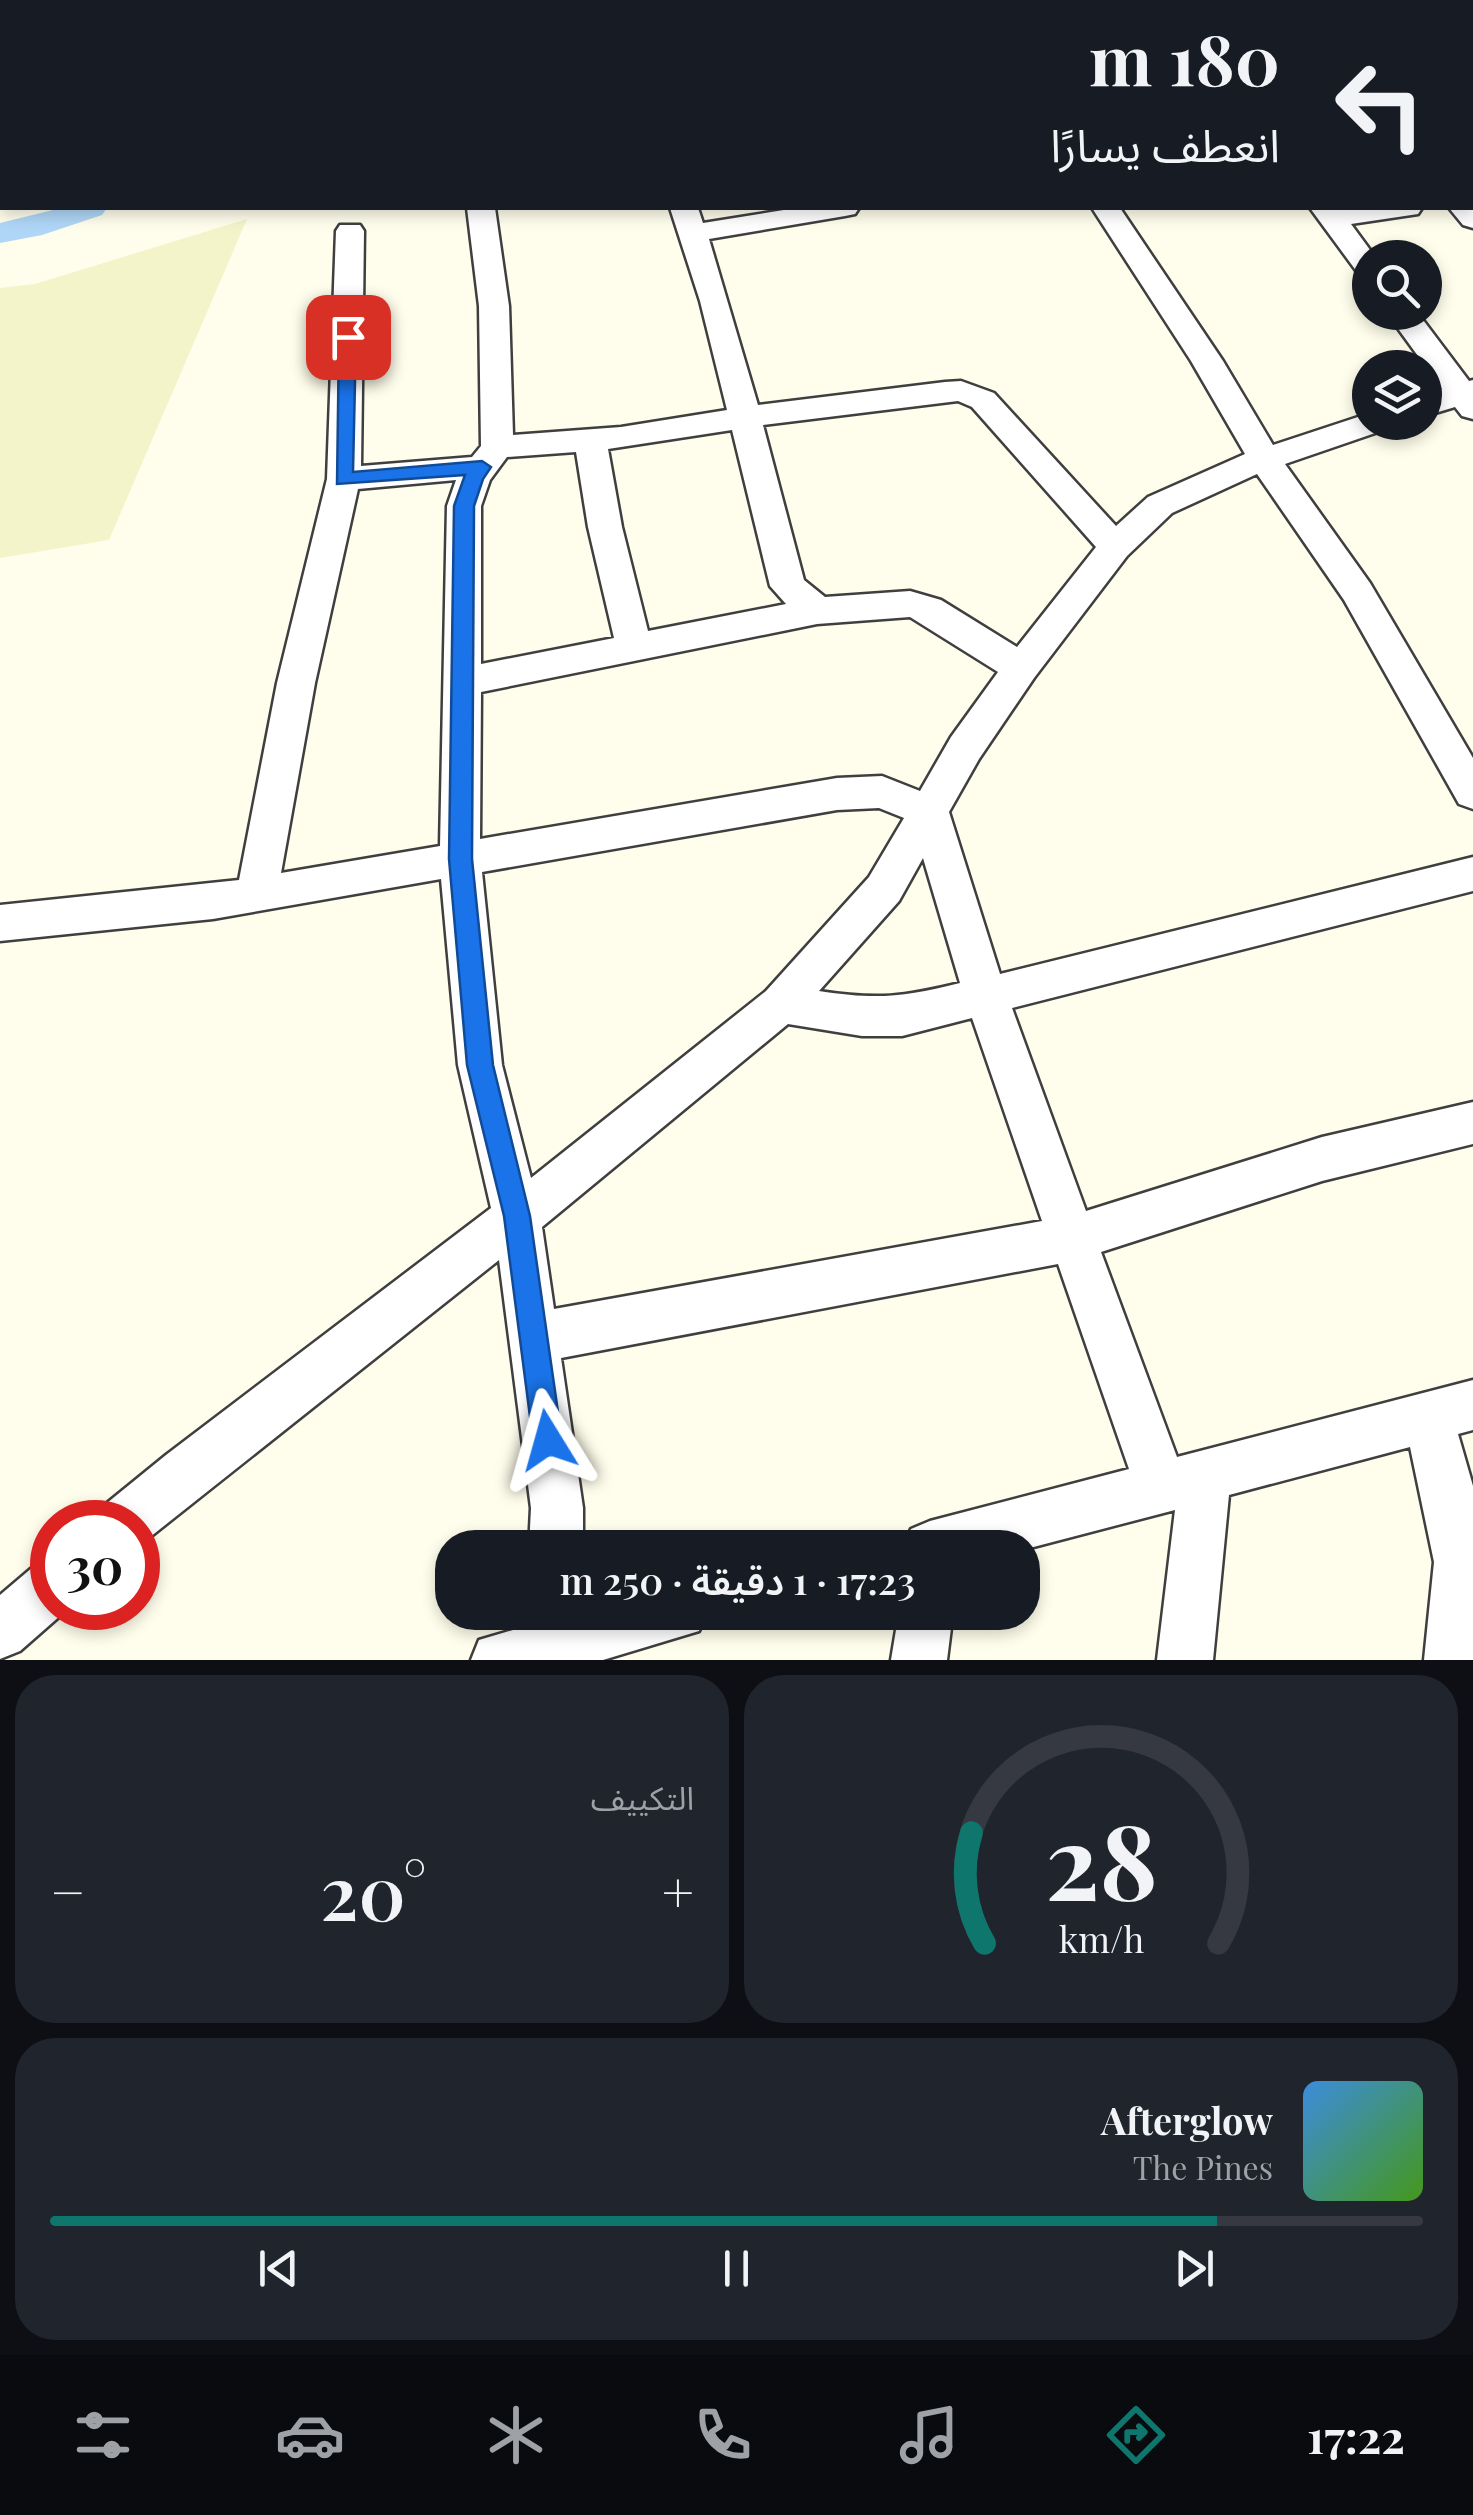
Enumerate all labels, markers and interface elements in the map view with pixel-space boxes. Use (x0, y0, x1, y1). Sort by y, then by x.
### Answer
text: 180 m (1089, 10, 1280, 104)
icon: left (1315, 40, 1445, 170)
text: انعطف يسارًا (1050, 113, 1280, 173)
map controls (1352, 240, 1442, 440)
button: search (1352, 240, 1442, 330)
pin (306, 295, 391, 380)
icon: arrive (321, 310, 376, 365)
button: layers (1352, 350, 1442, 440)
position arrow (496, 1388, 600, 1492)
speed limit sign: 30 (30, 1500, 160, 1630)
text: 17:23 · 1 دقيقة · 250 m (560, 1554, 915, 1605)
text: التكييف (591, 1775, 694, 1818)
text: 28 (1045, 1788, 1157, 1927)
text: 20° (320, 1840, 427, 1940)
text: − (50, 1853, 86, 1927)
text: + (662, 1853, 694, 1927)
text: km/h (1058, 1914, 1144, 1962)
text: Afterglow (1101, 2094, 1273, 2145)
text: The Pines (1133, 2145, 1273, 2188)
icon: previous (251, 2241, 306, 2296)
icon: pause (709, 2241, 764, 2296)
icon: next (1167, 2241, 1222, 2296)
icon: filters (68, 2400, 138, 2470)
icon: car (275, 2400, 345, 2470)
icon: climate (481, 2400, 551, 2470)
icon: phone (688, 2400, 758, 2470)
icon: music (894, 2400, 964, 2470)
icon: directions (1101, 2400, 1171, 2470)
text: 17:22 (1307, 2405, 1405, 2465)

